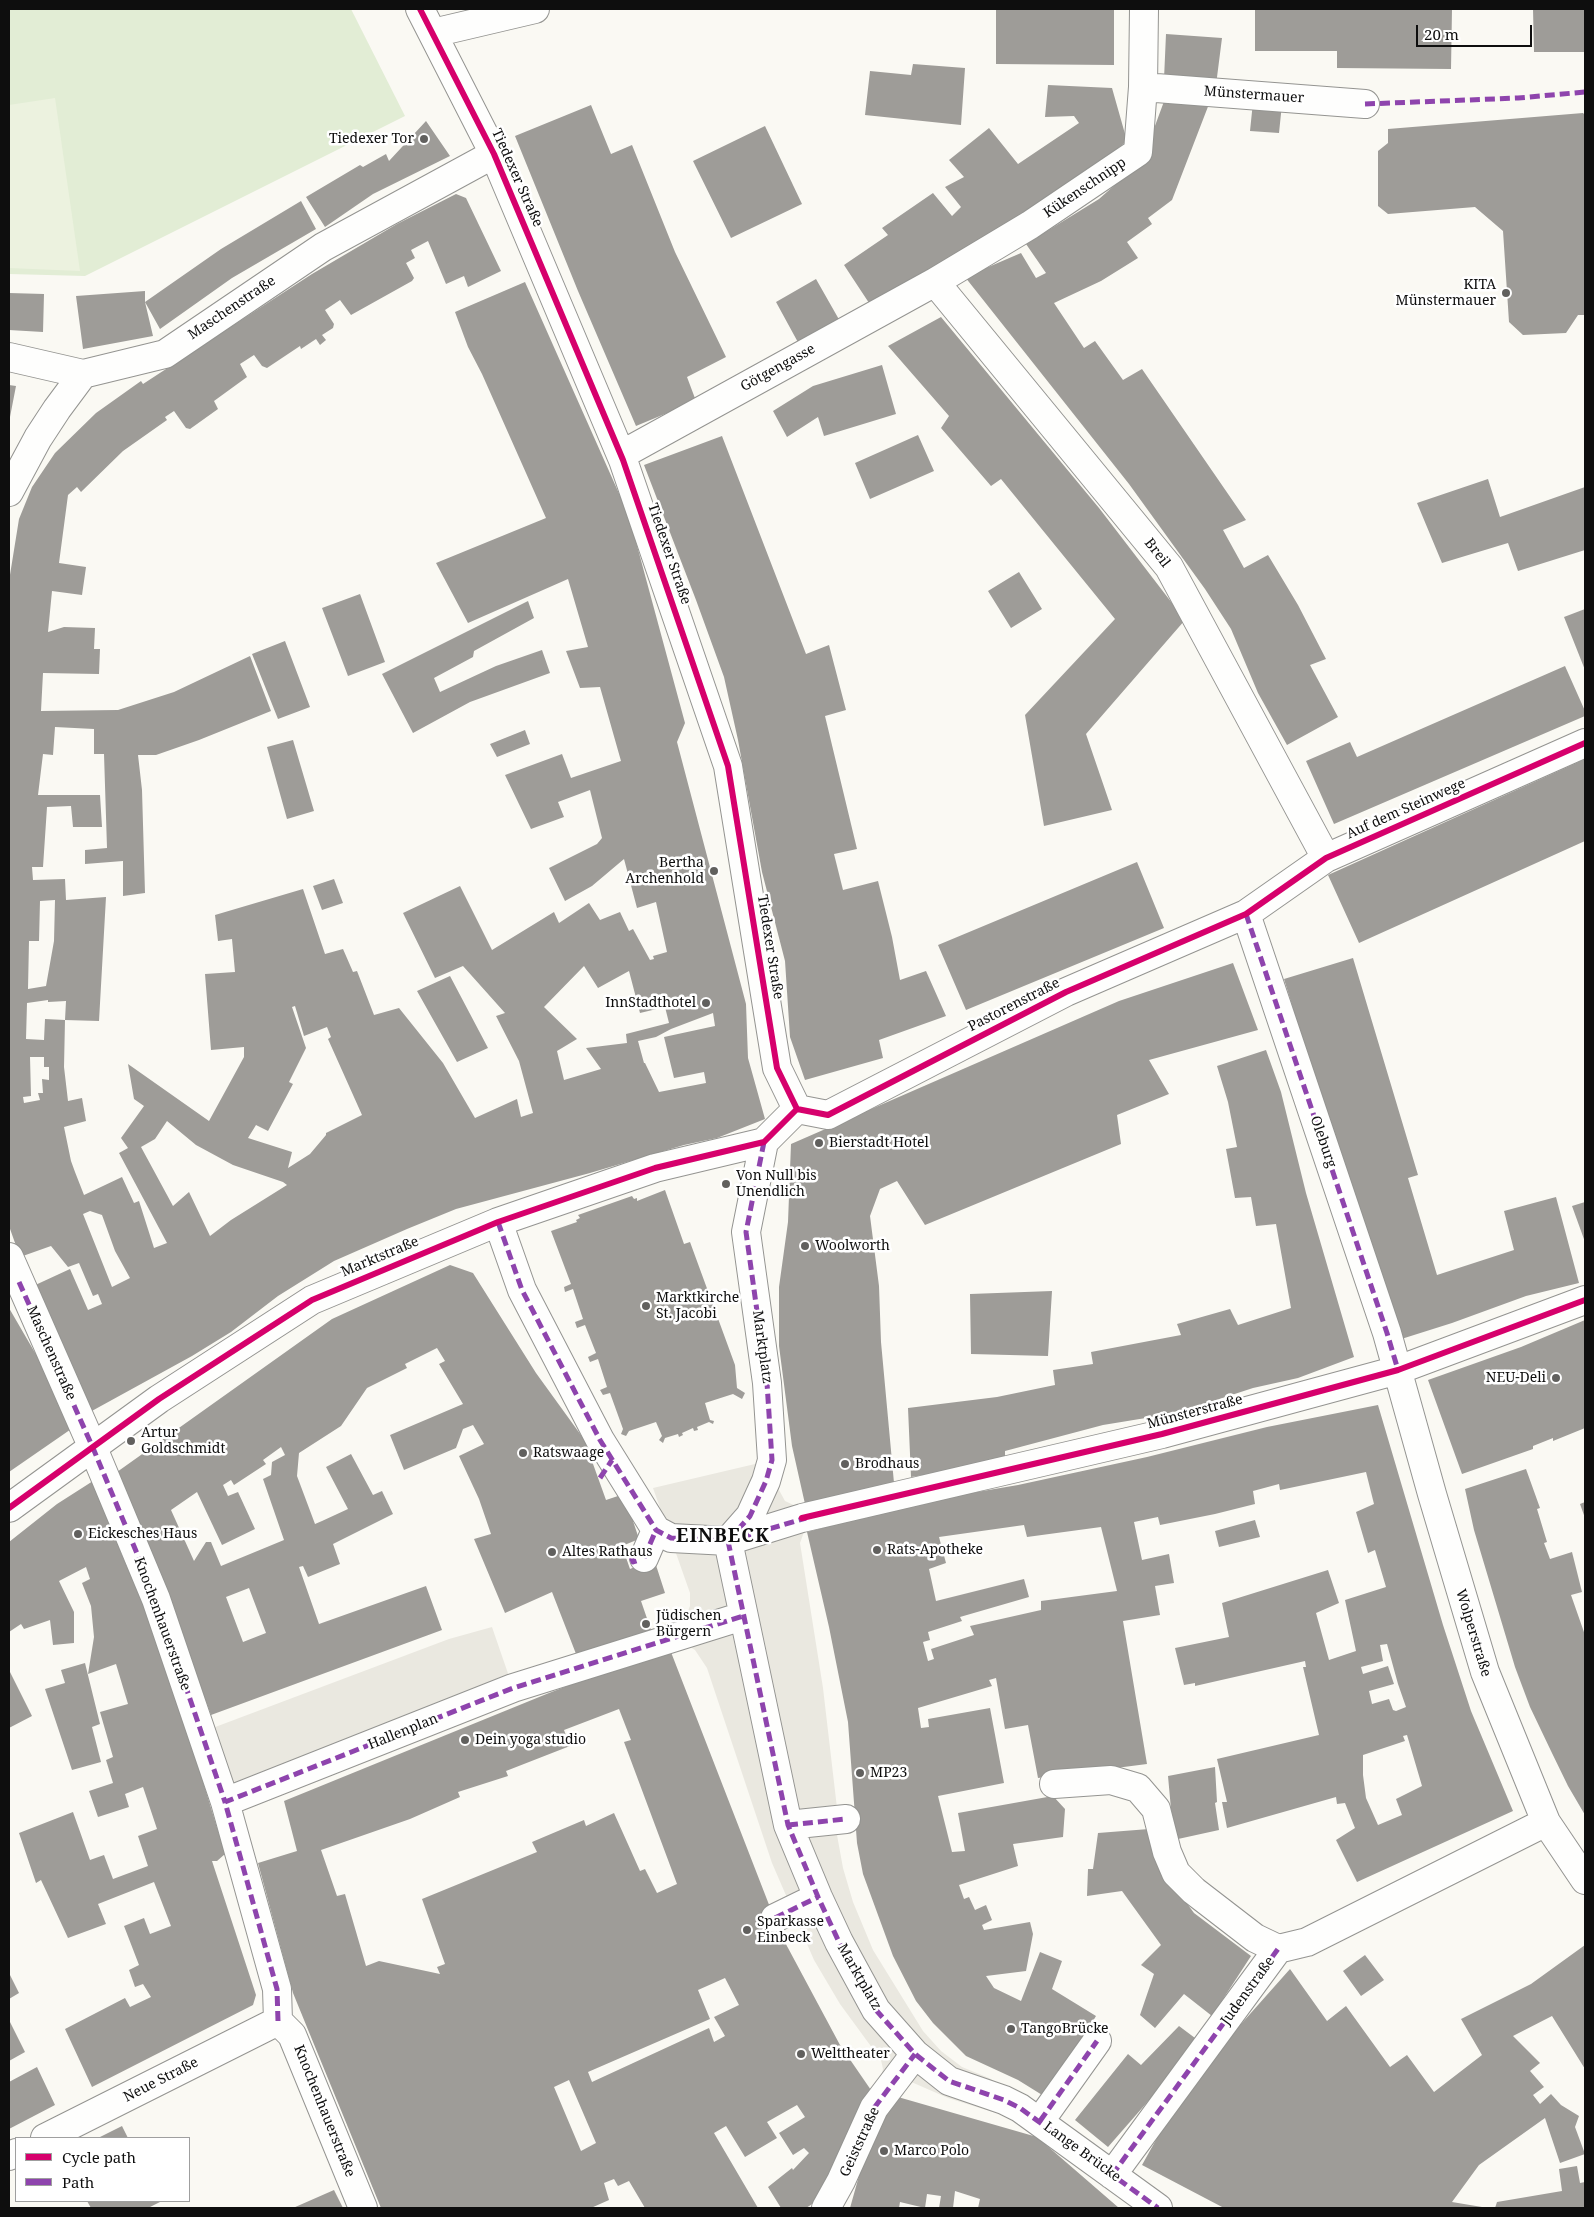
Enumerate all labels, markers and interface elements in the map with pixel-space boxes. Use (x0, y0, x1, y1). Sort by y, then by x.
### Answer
scale bar (1419, 15, 1535, 47)
text: 20 m (1424, 24, 1459, 44)
street label: Münstermauer (1203, 83, 1305, 107)
street label: Tiedexer Straße (488, 126, 546, 230)
place label: Tiedexer Tor (329, 131, 414, 147)
marker: Tiedexer Tor (418, 133, 430, 145)
street label: Kükenschnipp (1041, 154, 1129, 222)
street label: Maschenstraße (185, 273, 279, 343)
place label: KITA Münstermauer (1396, 277, 1496, 310)
marker: KITA Münstermauer (1500, 287, 1512, 299)
street label: Götgengasse (738, 341, 818, 395)
street label: Tiedexer Straße (644, 501, 694, 607)
street label: Breil (1141, 535, 1173, 571)
street label: Auf dem Steinwege (1344, 775, 1468, 843)
place label: Bertha Archenhold (625, 855, 704, 888)
marker: Bertha Archenhold (708, 865, 720, 877)
street label: Tiedexer Straße (753, 893, 787, 1001)
street label: Pastorenstraße (965, 975, 1063, 1035)
place label: InnStadthotel (605, 995, 696, 1011)
marker: InnStadthotel (700, 997, 712, 1009)
street label: Oleburg (1306, 1114, 1340, 1170)
place label: Bierstadt Hotel (829, 1135, 929, 1151)
marker: Bierstadt Hotel (813, 1137, 825, 1149)
place label: Von Null bis Unendlich (736, 1168, 817, 1200)
marker: Von Null bis Unendlich (720, 1178, 732, 1190)
street label: Marktstraße (339, 1233, 421, 1281)
place label: Woolworth (815, 1238, 890, 1254)
marker: Woolworth (799, 1240, 811, 1252)
place label: Marktkirche St. Jacobi (656, 1290, 739, 1322)
marker: Marktkirche St. Jacobi (640, 1300, 652, 1312)
street label: Maschenstraße (23, 1303, 79, 1403)
street label: Marktplatz (749, 1309, 775, 1385)
place label: NEU-Deli (1486, 1370, 1546, 1386)
marker: NEU-Deli (1550, 1372, 1562, 1384)
street label: Münsterstraße (1145, 1391, 1245, 1433)
place label: Artur Goldschmidt (141, 1425, 225, 1458)
marker: Artur Goldschmidt (125, 1435, 137, 1447)
place label: Ratswaage (533, 1445, 604, 1461)
marker: Ratswaage (517, 1447, 529, 1459)
place label: Brodhaus (855, 1456, 919, 1472)
marker: Brodhaus (839, 1458, 851, 1470)
place label: Eickesches Haus (88, 1526, 197, 1542)
district label: EINBECK (675, 1526, 771, 1548)
marker: Eickesches Haus (72, 1528, 84, 1540)
place label: Rats-Apotheke (887, 1542, 983, 1558)
place label: Altes Rathaus (562, 1544, 653, 1560)
marker: Rats-Apotheke (871, 1544, 883, 1556)
marker: Altes Rathaus (546, 1546, 558, 1558)
street label: Knochenhauerstraße (130, 1555, 194, 1693)
street label: Wolperstraße (1452, 1587, 1494, 1679)
place label: Jüdischen Bürgern (656, 1608, 722, 1640)
marker: Jüdischen Bürgern (640, 1618, 652, 1630)
street label: Hallenplan (366, 1710, 440, 1754)
place label: Dein yoga studio (475, 1732, 586, 1748)
marker: Dein yoga studio (459, 1734, 471, 1746)
place label: MP23 (870, 1765, 907, 1781)
marker: MP23 (854, 1767, 866, 1779)
place label: Sparkasse Einbeck (757, 1914, 824, 1946)
marker: Sparkasse Einbeck (741, 1924, 753, 1936)
street label: Marktplatz (833, 1941, 885, 2013)
street label: Judenstraße (1217, 1953, 1279, 2029)
place label: TangoBrücke (1021, 2021, 1109, 2037)
marker: TangoBrücke (1005, 2023, 1017, 2035)
street label: Knochenhauerstraße (290, 2043, 358, 2179)
place label: Welttheater (811, 2046, 890, 2062)
marker: Welttheater (795, 2048, 807, 2060)
street label: Neue Straße (121, 2054, 201, 2106)
street label: Geiststraße (836, 2104, 884, 2180)
street label: Lange Brücke (1040, 2118, 1124, 2186)
legend (15, 2137, 190, 2202)
place label: Marco Polo (894, 2143, 969, 2159)
marker: Marco Polo (878, 2145, 890, 2157)
text: Cycle path (62, 2147, 136, 2167)
text: Path (62, 2172, 94, 2192)

